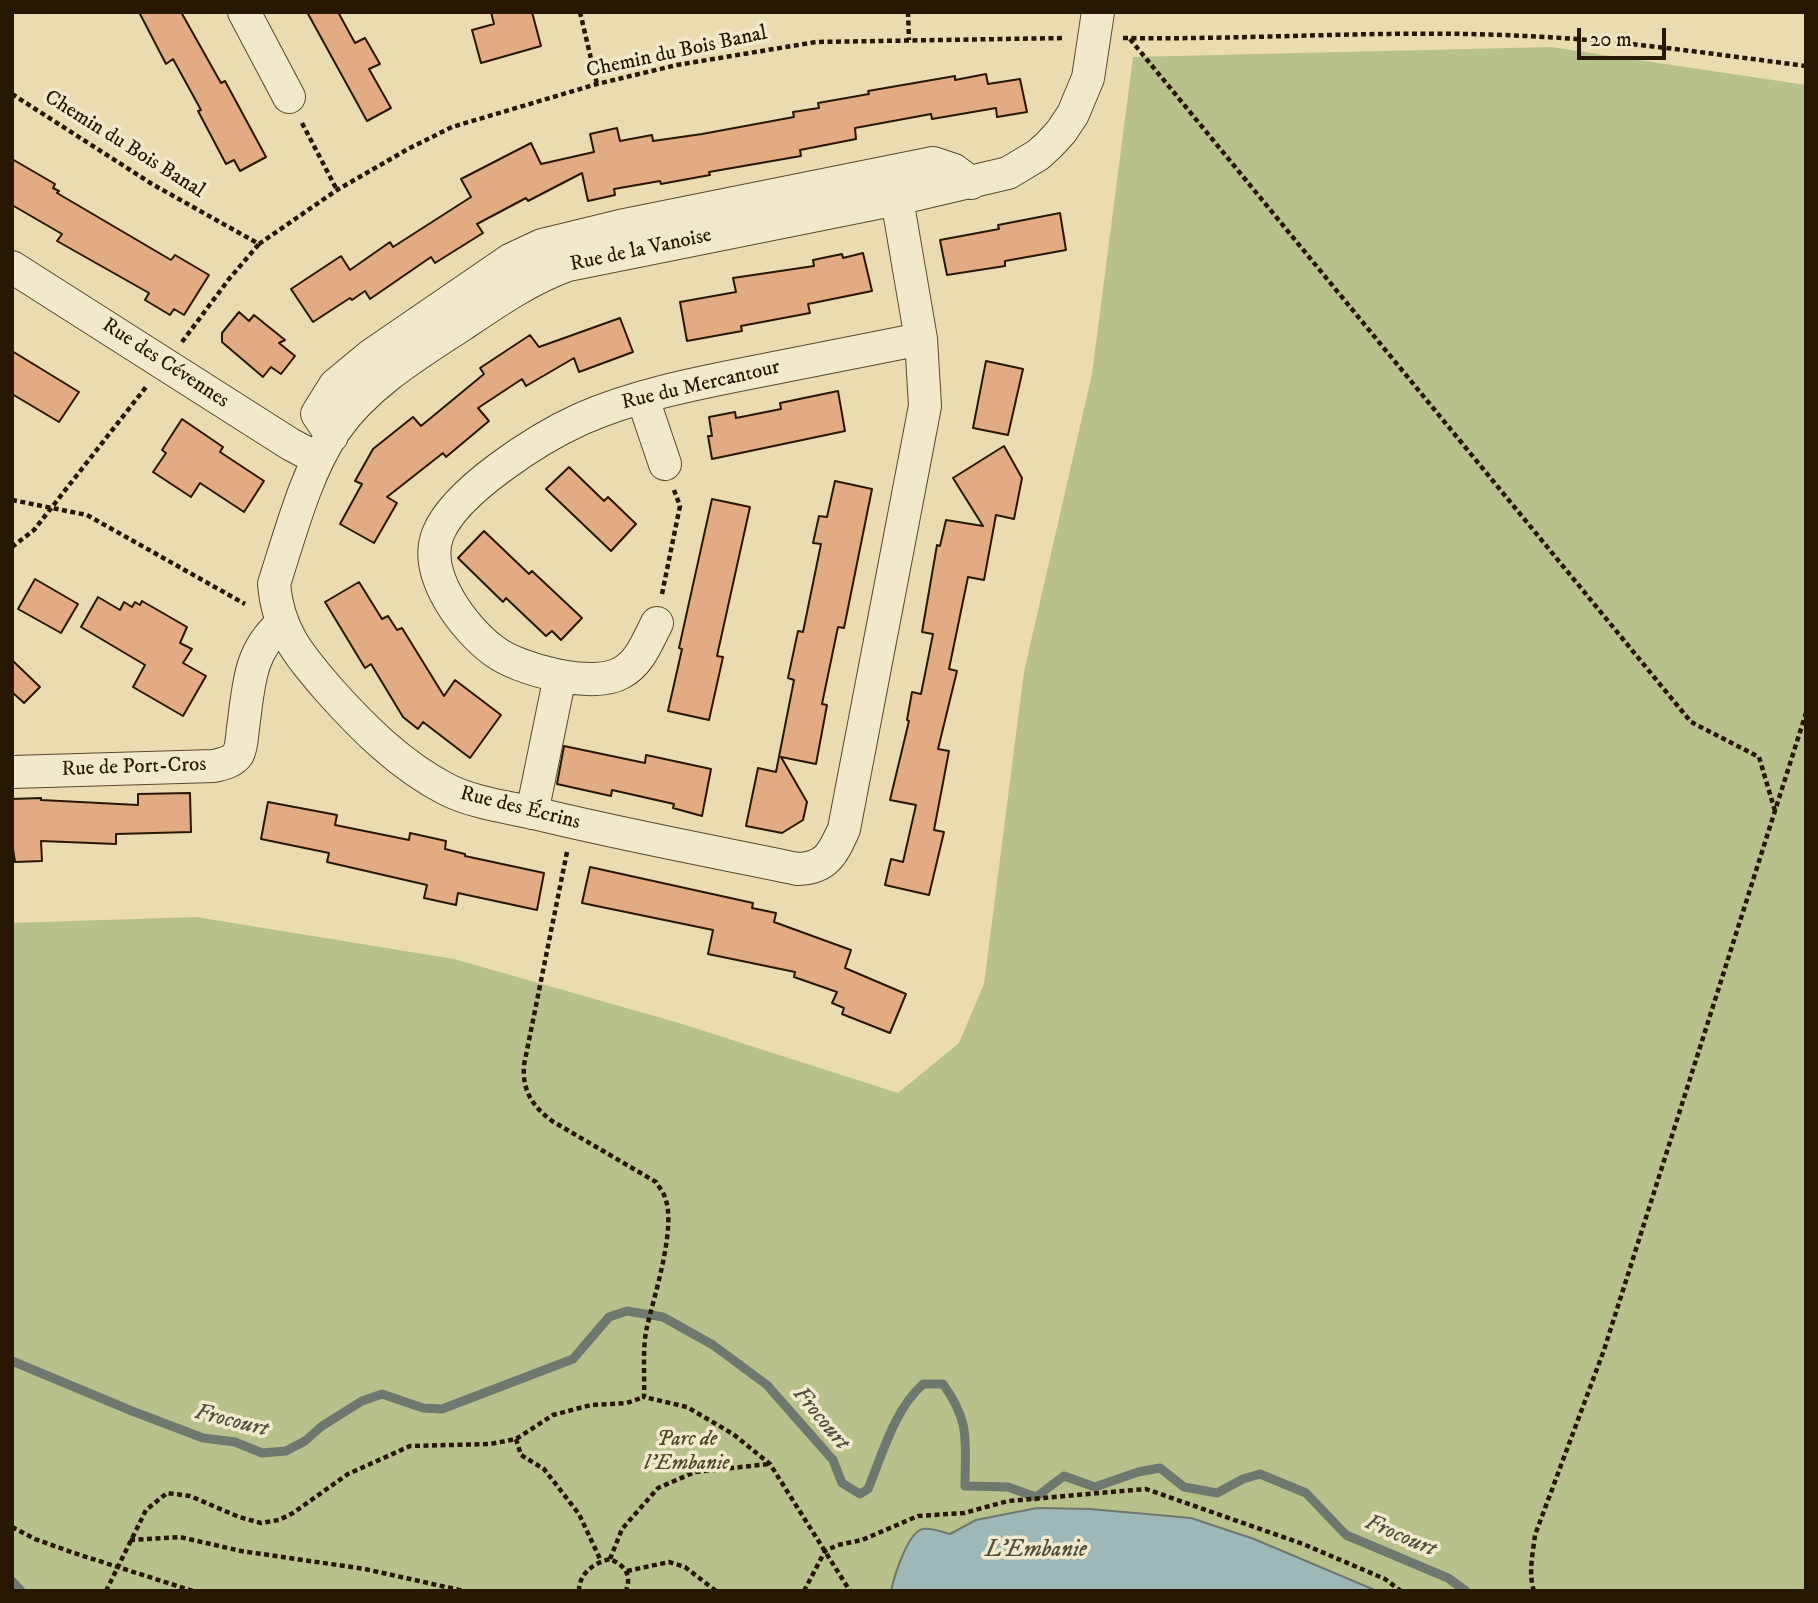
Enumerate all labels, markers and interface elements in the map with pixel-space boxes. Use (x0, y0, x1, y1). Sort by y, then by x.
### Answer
scale bar (1580, 14, 1669, 58)
street label: Chemin du Bois Banal (584, 22, 770, 84)
text: 20 m (1590, 27, 1632, 53)
street label: Chemin du Bois Banal (39, 86, 209, 204)
street label: Rue de la Vanoise (568, 224, 714, 278)
street label: Rue des Cévennes (97, 314, 233, 414)
street label: Rue du Mercantour (619, 356, 783, 416)
street label: Rue de Port-Cros (61, 753, 207, 783)
street label: Rue des Écrins (457, 782, 583, 836)
water label: Frocourt (785, 1382, 855, 1456)
water label: Frocourt (192, 1400, 270, 1444)
park label: Parc de l'Embanie (645, 1428, 729, 1478)
water label: Frocourt (1360, 1510, 1440, 1564)
water label: L'Embanie (985, 1537, 1087, 1565)

